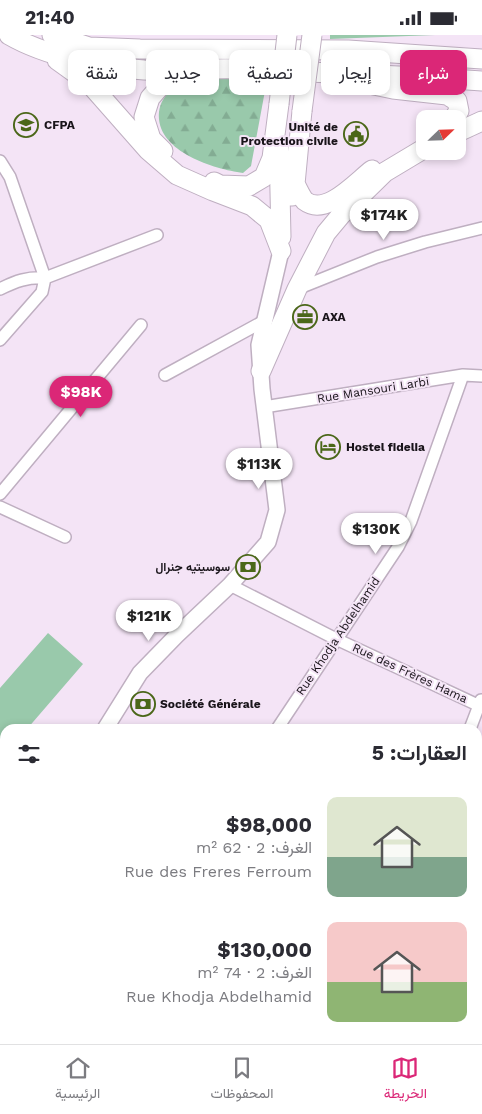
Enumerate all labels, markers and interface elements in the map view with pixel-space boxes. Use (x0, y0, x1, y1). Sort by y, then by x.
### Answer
text: 21:40 (25, 6, 75, 29)
chip: شقة (68, 50, 136, 95)
chip: جديد (146, 50, 219, 95)
chip: تصفية (229, 50, 311, 95)
chip: إيجار (321, 50, 390, 95)
chip: شراء (400, 50, 467, 95)
north arrow (416, 110, 466, 160)
map controls (416, 110, 466, 160)
school or university icon: CFPA (13, 112, 39, 138)
place label: CFPA (44, 118, 76, 132)
place label: Unité de Protection civile (241, 120, 338, 148)
public building icon: Unité de Protection civile (343, 121, 369, 147)
pin: $174K (349, 199, 419, 241)
text: $174K (361, 205, 407, 224)
office icon: AXA (292, 304, 318, 330)
place label: AXA (322, 310, 347, 324)
street label: Rue Mansouri Larbi (316, 374, 430, 406)
pin: $98K (51, 375, 111, 418)
text: $98K (60, 382, 102, 401)
hotel icon: Hostel fidelia (315, 434, 341, 460)
place label: Hostel fidelia (346, 440, 425, 454)
pin: $113K (224, 447, 294, 490)
text: $113K (237, 454, 281, 473)
pin: $130K (341, 513, 411, 555)
text: $130K (352, 519, 400, 538)
bank icon: سوسيتيه جنرال (235, 554, 261, 580)
place label: سوسيتيه جنرال (155, 560, 230, 575)
street label: Rue Khodja Abdelhamid (293, 574, 383, 698)
pin: $121K (114, 599, 184, 642)
text: $121K (127, 606, 171, 625)
street label: Rue des Frères Hama (350, 640, 470, 706)
bank icon: Société Générale (130, 691, 156, 717)
place label: Société Générale (160, 697, 261, 711)
icon: filters (15, 740, 43, 768)
text: العقارات: 5 (372, 740, 467, 765)
text: $98,000 (226, 812, 312, 837)
icon: home (367, 817, 427, 877)
text: الغرف: 2 · 62 m² (196, 838, 312, 857)
text: Rue des Freres Ferroum (124, 862, 312, 881)
text: $130,000 (217, 937, 312, 962)
icon: home (367, 942, 427, 1002)
text: الغرف: 2 · 74 m² (197, 963, 312, 982)
text: Rue Khodja Abdelhamid (126, 987, 312, 1006)
tab: الرئيسية (55, 1054, 100, 1106)
tab: المحفوظات (210, 1054, 274, 1106)
tab: الخريطة (384, 1054, 427, 1106)

